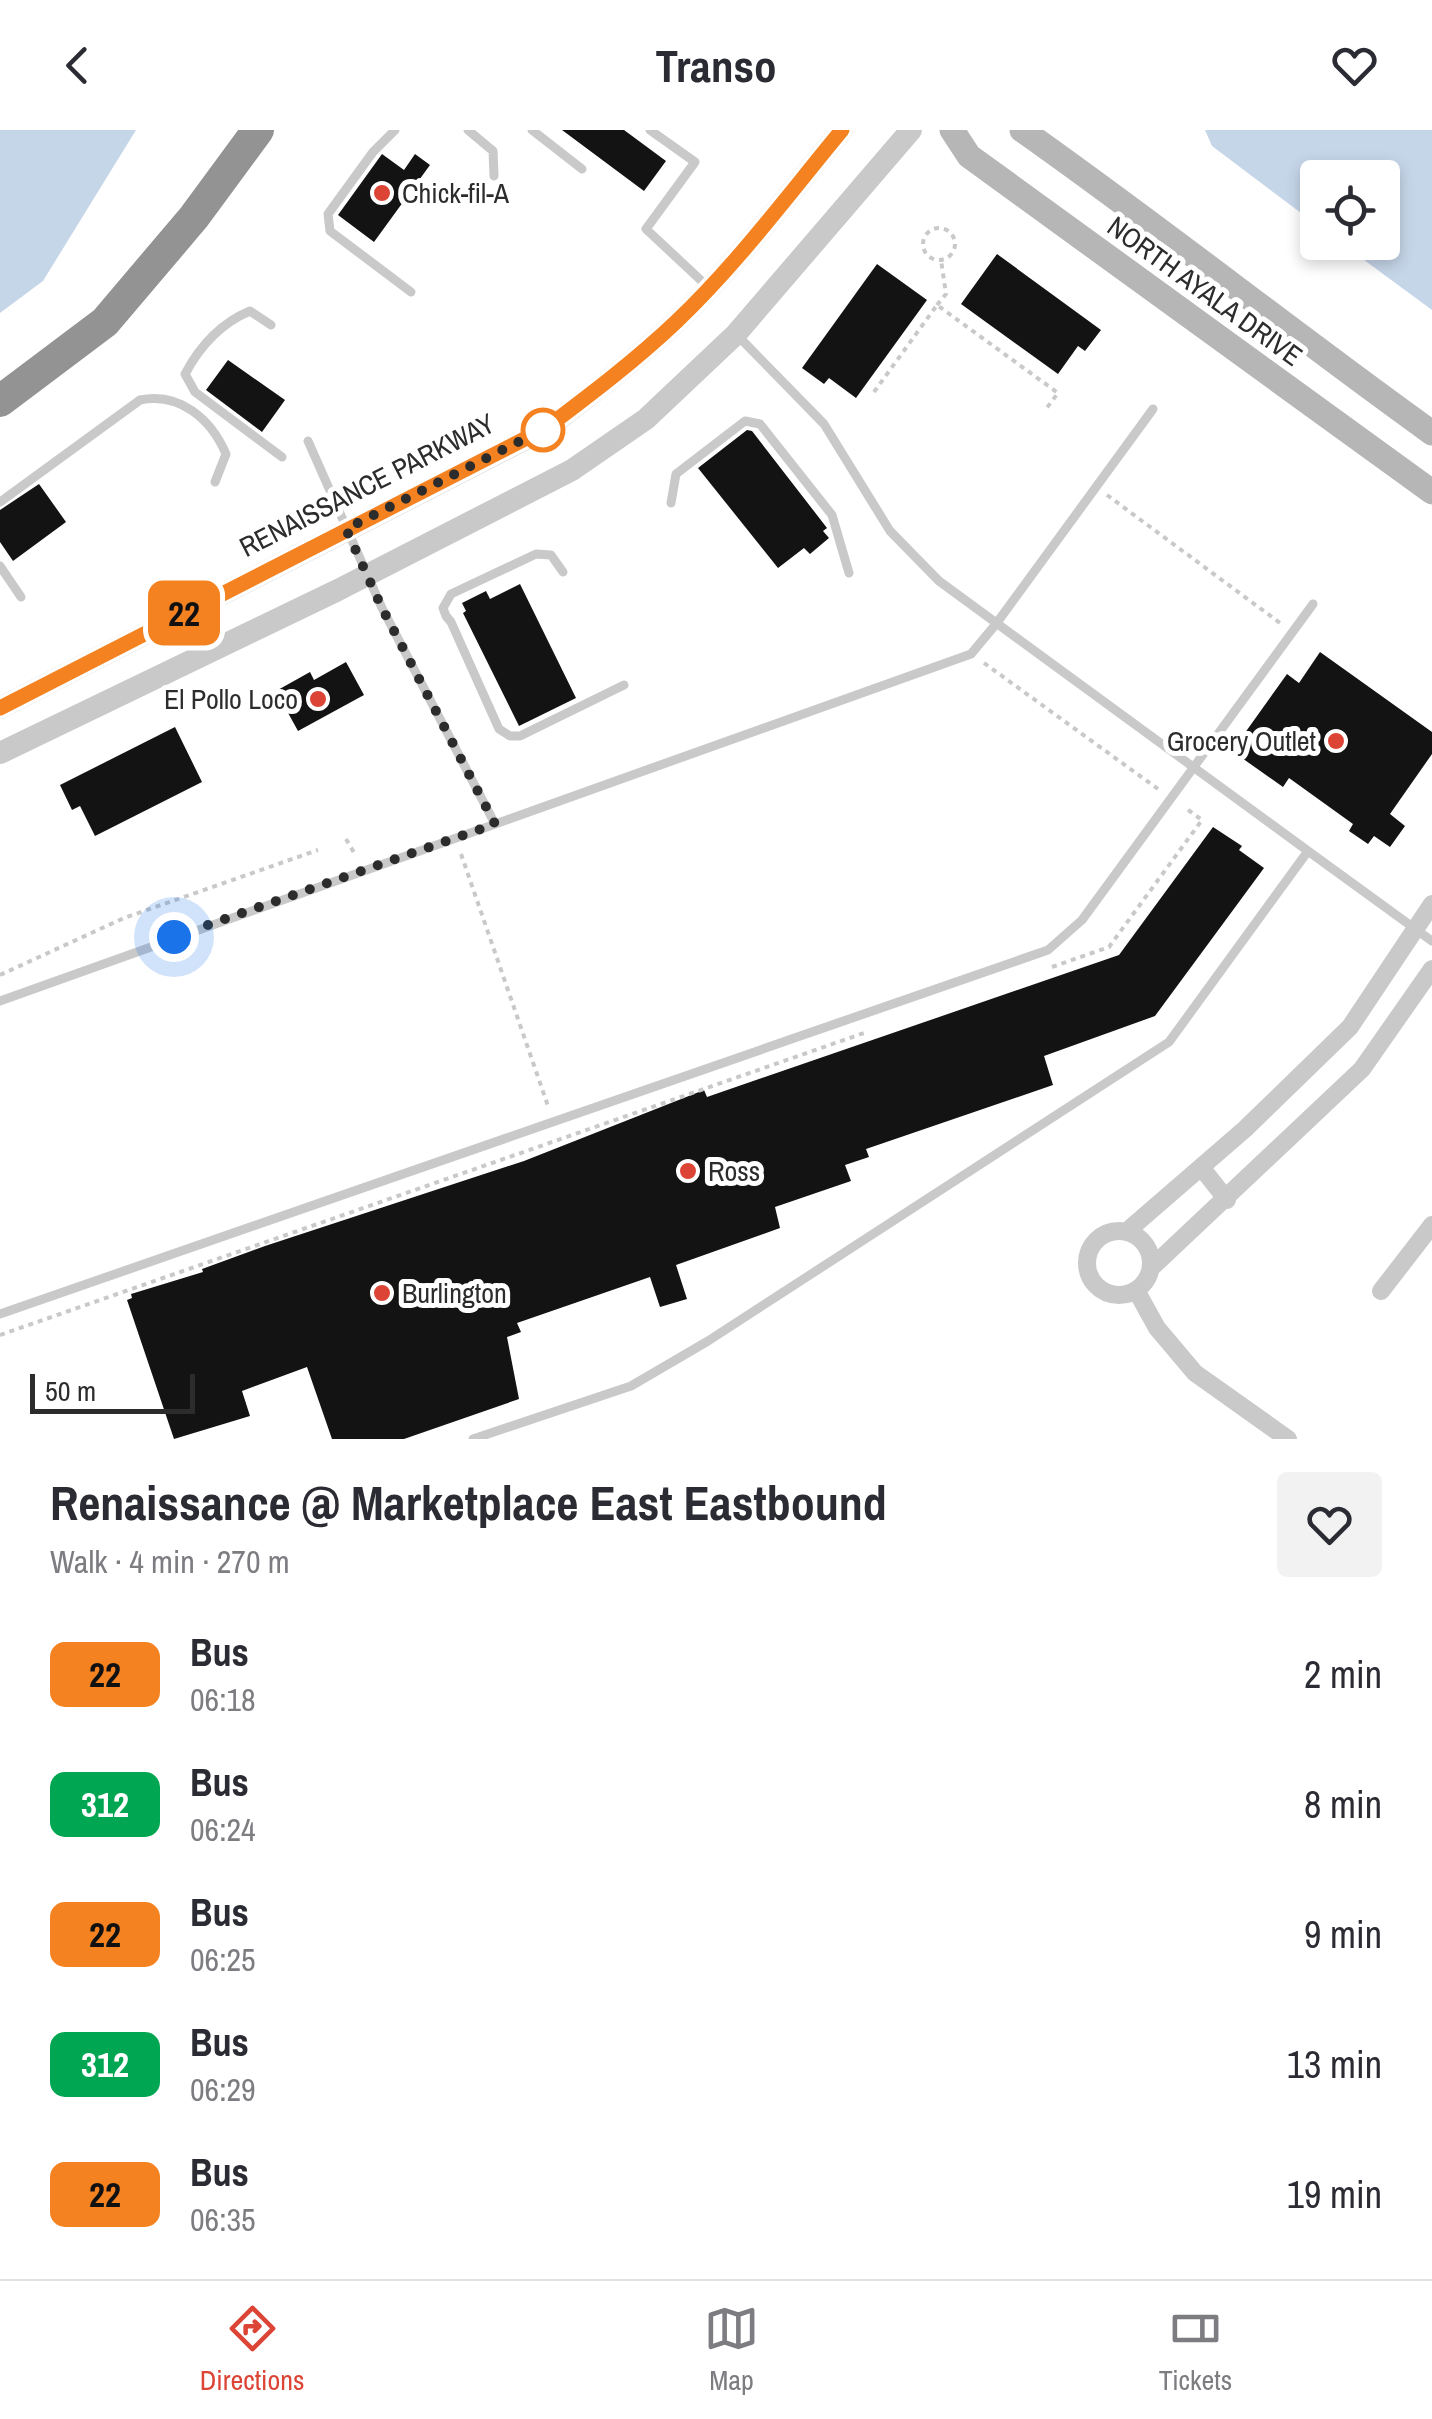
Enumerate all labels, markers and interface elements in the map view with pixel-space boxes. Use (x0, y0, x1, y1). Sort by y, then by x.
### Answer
text: Transo (655, 35, 777, 96)
icon: back (50, 38, 105, 93)
icon: heart (1327, 38, 1382, 93)
map controls (1300, 160, 1400, 260)
button: locate (1300, 160, 1400, 260)
place label: Chick-fil-A (402, 174, 510, 212)
marker: Chick-fil-A (371, 182, 393, 204)
street label: NORTH AYALA DRIVE (1100, 207, 1310, 375)
street label: RENAISSANCE PARKWAY (233, 404, 502, 566)
unlabelled marker (522, 409, 564, 451)
line badge: 22 (139, 580, 229, 646)
text: 22 (168, 590, 200, 637)
place label: El Pollo Loco (164, 680, 298, 718)
marker: El Pollo Loco (307, 688, 329, 710)
place label: Grocery Outlet (1167, 722, 1316, 760)
marker: Grocery Outlet (1325, 730, 1347, 752)
your location (149, 912, 199, 962)
place label: Ross (708, 1152, 760, 1190)
marker: Ross (677, 1160, 699, 1182)
place label: Burlington (402, 1274, 507, 1312)
marker: Burlington (371, 1282, 393, 1304)
scale bar (30, 1369, 195, 1414)
text: 50 m (45, 1372, 96, 1410)
text: Renaissance @ Marketplace East Eastbound (50, 1470, 887, 1535)
button: heart (1277, 1472, 1382, 1577)
text: Walk · 4 min · 270 m (50, 1540, 290, 1583)
text: Bus (190, 1627, 249, 1678)
text: 2 min (1304, 1649, 1382, 1700)
text: 22 (89, 1651, 121, 1698)
text: 06:18 (190, 1678, 256, 1721)
text: Bus (190, 1757, 249, 1808)
text: 8 min (1304, 1779, 1382, 1830)
text: 312 (81, 1781, 129, 1828)
text: 06:24 (190, 1808, 256, 1851)
text: Bus (190, 1887, 249, 1938)
text: 9 min (1304, 1909, 1382, 1960)
text: 22 (89, 1911, 121, 1958)
text: 06:25 (190, 1938, 256, 1981)
text: Bus (190, 2017, 249, 2068)
text: 13 min (1287, 2039, 1382, 2090)
text: 312 (81, 2041, 129, 2088)
text: 06:29 (190, 2068, 256, 2111)
text: Bus (190, 2147, 249, 2198)
text: 19 min (1287, 2169, 1382, 2220)
text: 22 (89, 2171, 121, 2218)
text: 06:35 (190, 2198, 256, 2241)
tab: Directions (200, 2301, 304, 2399)
tab: Map (704, 2301, 759, 2399)
tab: Tickets (1159, 2301, 1232, 2399)

